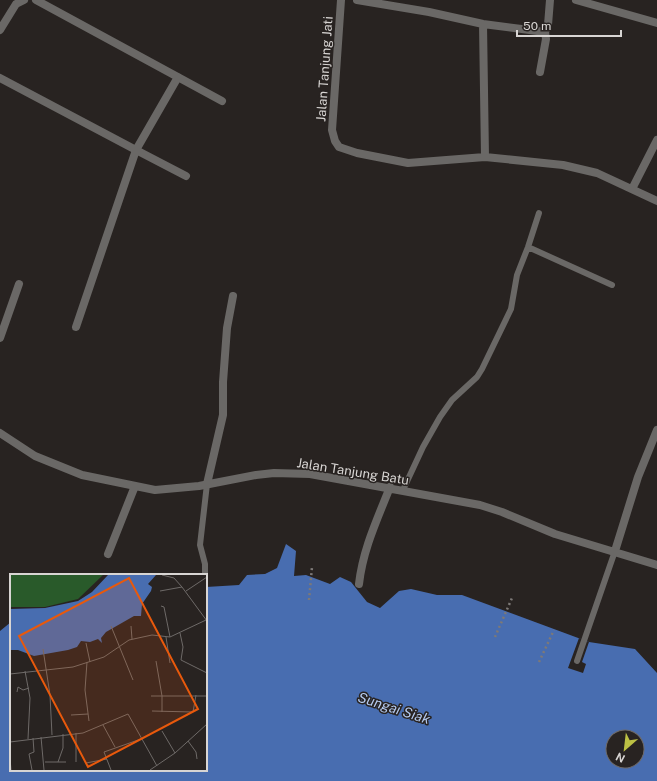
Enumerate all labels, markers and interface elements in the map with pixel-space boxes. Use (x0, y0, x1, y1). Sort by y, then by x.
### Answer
scale bar (517, 12, 621, 38)
street label: Jalan Tanjung Jati (313, 16, 336, 122)
text: 50 m (523, 19, 551, 33)
street label: Jalan Tanjung Batu (296, 455, 410, 488)
inset map (10, 574, 207, 771)
water label: Sungai Siak (356, 689, 433, 727)
north arrow (605, 729, 645, 769)
text: N (614, 751, 627, 765)

